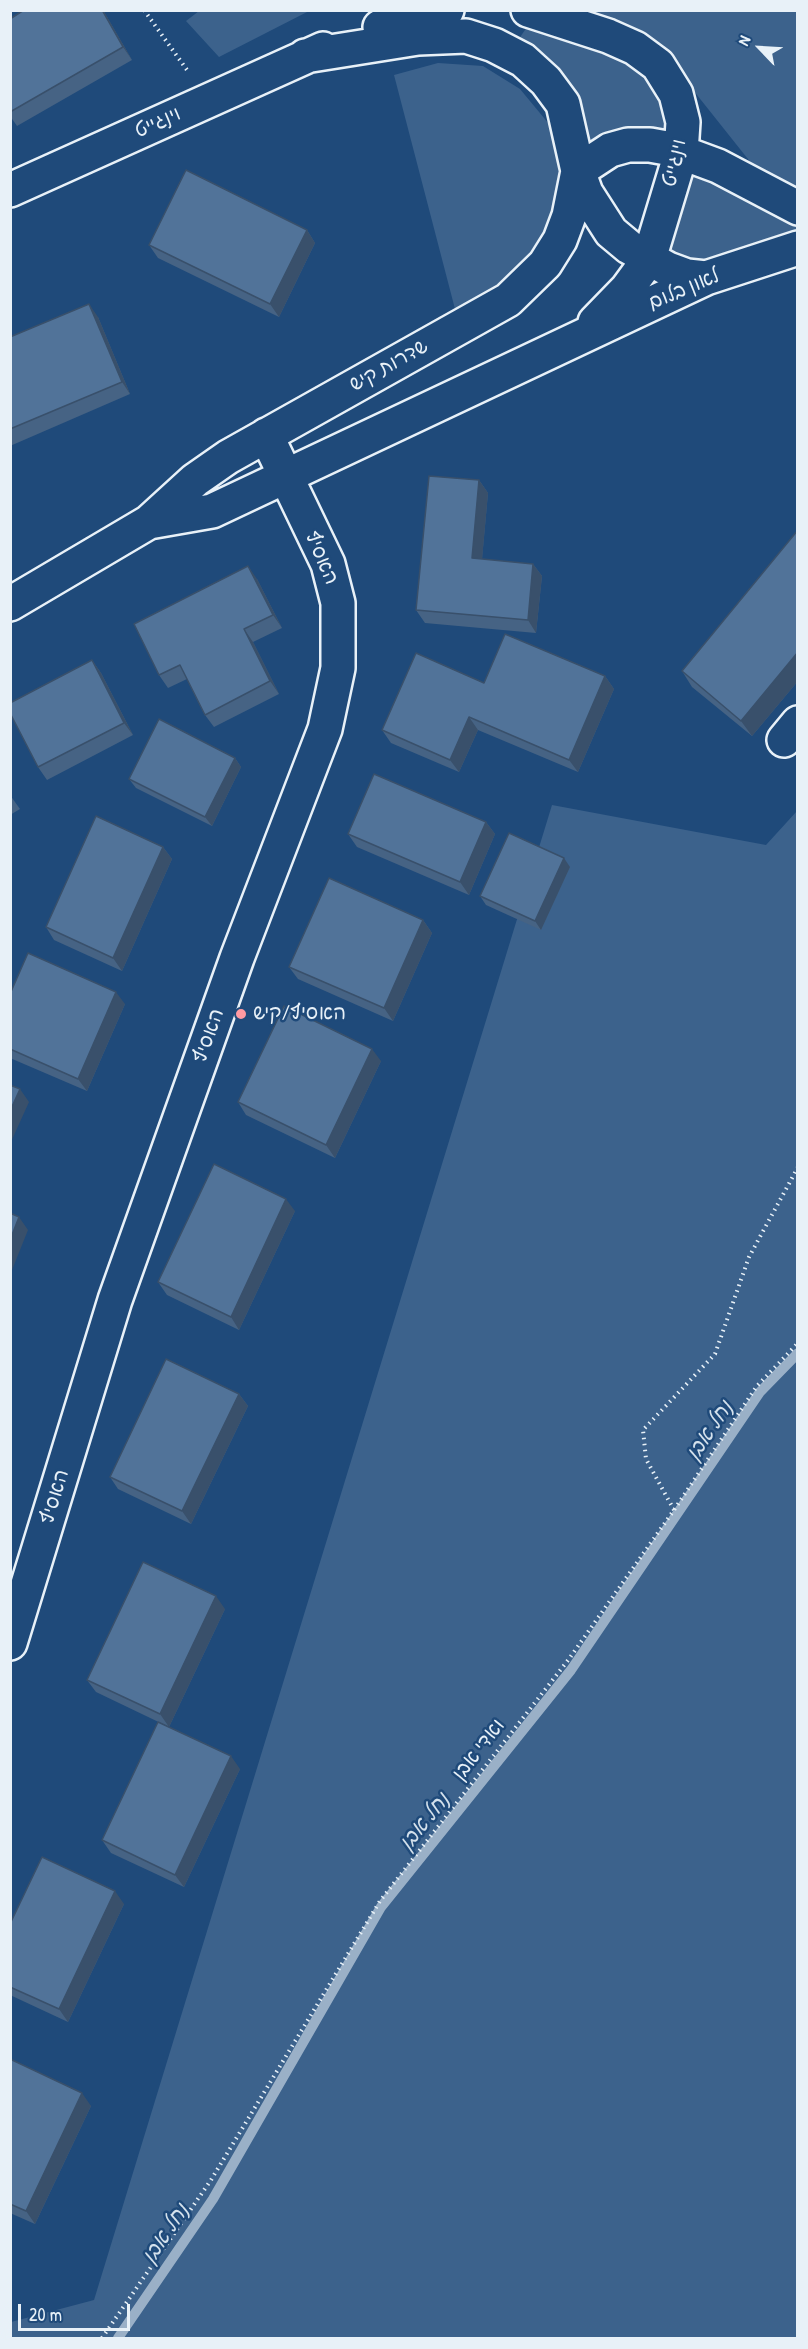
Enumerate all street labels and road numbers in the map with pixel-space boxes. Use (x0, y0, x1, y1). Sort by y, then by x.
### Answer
street label: וינגייט (131, 102, 185, 144)
street label: וינגייט (658, 137, 692, 189)
street label: לאון בלום (645, 264, 723, 316)
street label: שדרות קיש (346, 335, 432, 397)
street label: האסיף (299, 528, 343, 588)
street label: האסיף (188, 1006, 230, 1066)
street label: האסיף (35, 1467, 75, 1527)
street label: ואדי אבן (448, 1715, 510, 1785)

